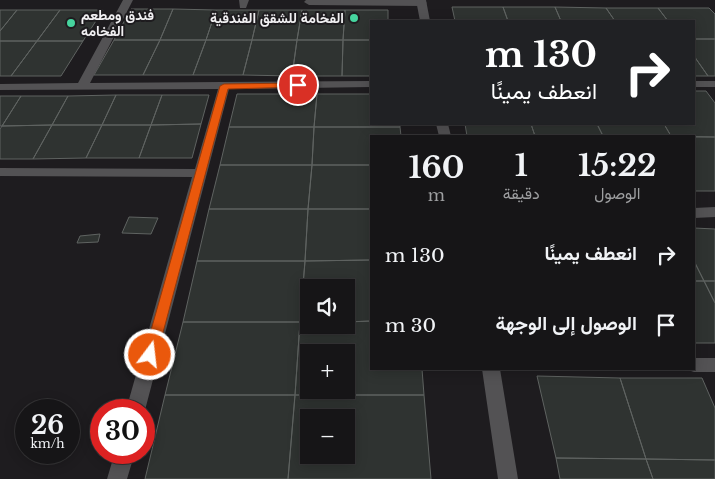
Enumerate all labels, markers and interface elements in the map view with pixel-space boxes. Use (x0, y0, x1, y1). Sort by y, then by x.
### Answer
place label: فندق ومطعم الفخامه (81, 6, 154, 40)
place label: الفخامة للشقق الفندقية (210, 9, 344, 27)
marker: الفخامة للشقق الفندقية (348, 12, 360, 24)
marker: فندق ومطعم الفخامه (65, 17, 77, 29)
text: 130 m (485, 33, 597, 76)
icon: right (615, 40, 680, 105)
pin (277, 64, 319, 106)
icon: arrive (284, 71, 312, 99)
text: انعطف يمينًا (491, 78, 597, 105)
text: 1 (515, 147, 528, 184)
text: 15:22 (578, 147, 657, 184)
text: 160 (408, 149, 464, 186)
text: دقيقة (503, 183, 540, 203)
text: الوصول (594, 183, 640, 203)
text: m (428, 185, 445, 205)
icon: right (652, 241, 680, 269)
text: انعطف يمينًا (544, 242, 637, 265)
text: 130 m (385, 244, 445, 267)
map controls (300, 279, 355, 464)
button: sound (300, 279, 355, 334)
icon: arrive (652, 311, 680, 339)
text: الوصول إلى الوجهة (496, 312, 637, 335)
text: 30 m (385, 314, 436, 337)
position arrow (123, 328, 175, 380)
button: + (300, 344, 355, 399)
speed limit sign: 30 (90, 399, 155, 464)
button: − (300, 409, 355, 464)
text: 26 (31, 410, 64, 441)
text: km/h (30, 436, 65, 451)

